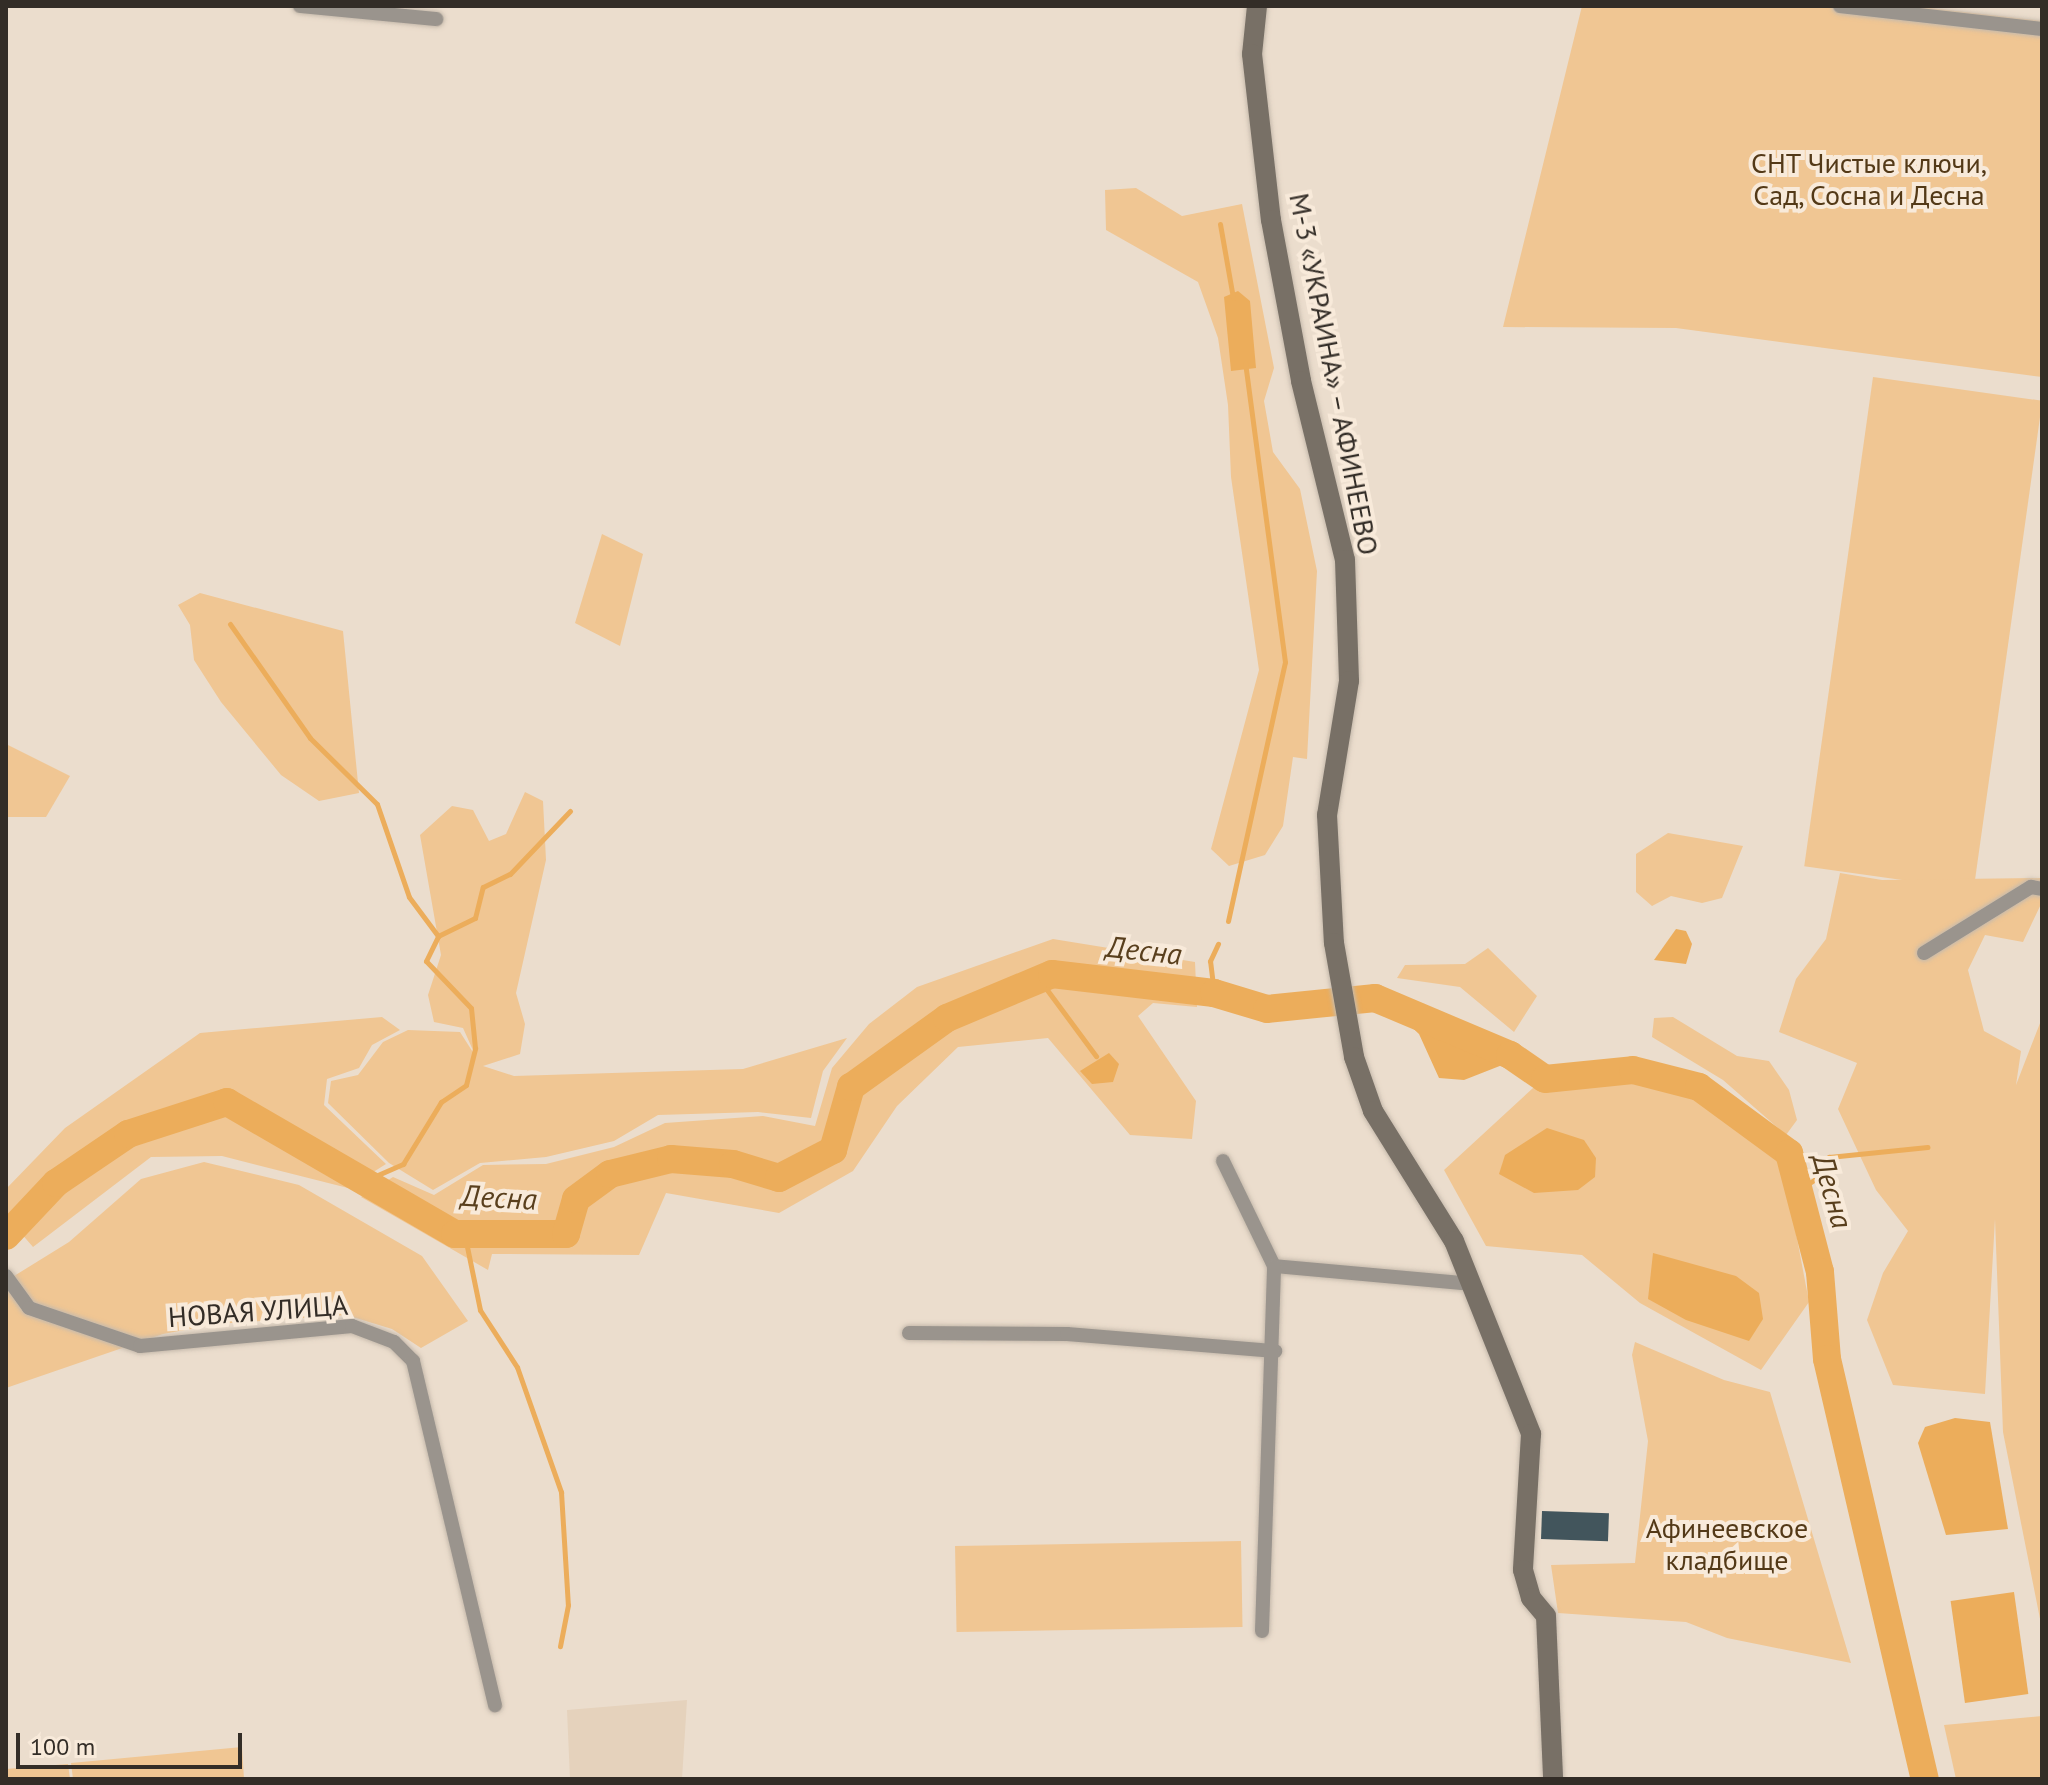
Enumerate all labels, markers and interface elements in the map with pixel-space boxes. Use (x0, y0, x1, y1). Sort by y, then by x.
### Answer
park label: СНТ Чистые ключи, Сад, Сосна и Десна (1750, 146, 1988, 212)
street label: М-3 «УКРАИНА» – АФИНЕЕВО (1282, 188, 1386, 560)
water label: Десна (1104, 928, 1184, 972)
water label: Десна (1805, 1150, 1861, 1232)
water label: Десна (460, 1177, 538, 1217)
street label: НОВАЯ УЛИЦА (167, 1288, 349, 1334)
park label: Афинеевское кладбище (1646, 1511, 1808, 1577)
scale bar (20, 1717, 246, 1767)
text: 100 m (30, 1731, 95, 1762)

